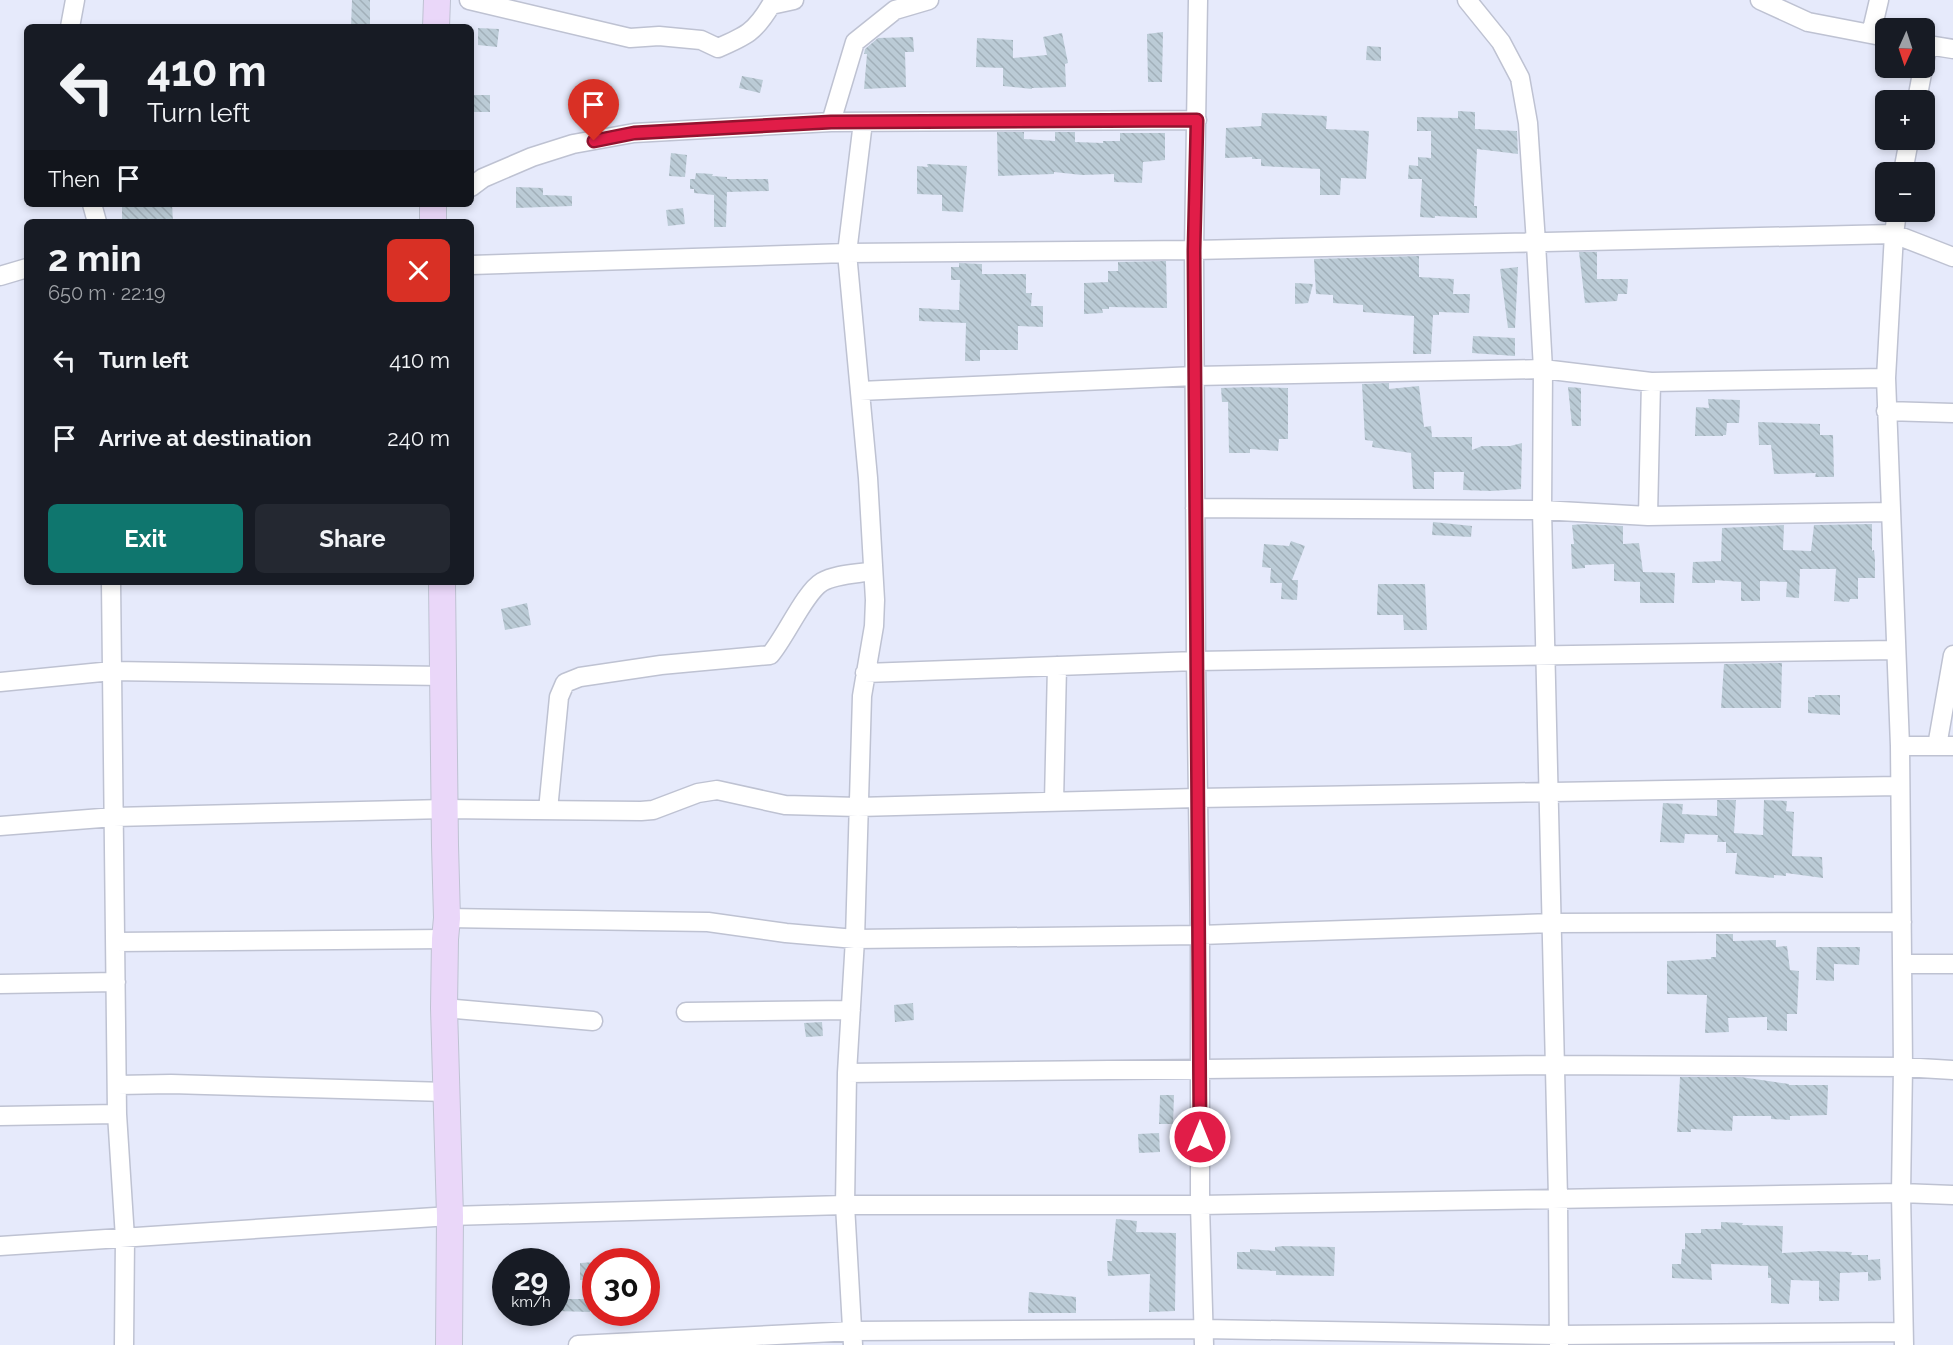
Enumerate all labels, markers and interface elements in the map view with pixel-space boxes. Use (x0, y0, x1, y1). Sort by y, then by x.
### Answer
north arrow (1875, 18, 1935, 78)
map controls (1875, 18, 1935, 222)
text: 410 m (147, 47, 267, 96)
icon: left (48, 48, 126, 126)
pin (568, 79, 619, 141)
icon: arrive (577, 88, 610, 121)
button: + (1875, 90, 1935, 150)
text: Turn left (147, 97, 250, 128)
icon: arrive (112, 162, 145, 195)
button: − (1875, 162, 1935, 222)
text: Then (48, 166, 100, 192)
text: 2 min (48, 237, 141, 279)
button: close (387, 239, 450, 302)
text: 650 m · 22:19 (48, 281, 166, 305)
icon: left (48, 344, 81, 377)
text: Turn left (99, 347, 189, 373)
text: 410 m (389, 347, 450, 373)
icon: arrive (48, 422, 81, 455)
text: Arrive at destination (99, 425, 312, 451)
text: 240 m (387, 425, 450, 451)
button: Exit (48, 504, 243, 573)
button: Share (255, 504, 450, 573)
position arrow (1168, 1105, 1232, 1169)
speed limit sign: 30 (582, 1248, 660, 1326)
text: 29 (514, 1262, 548, 1297)
text: km/h (511, 1293, 551, 1311)

